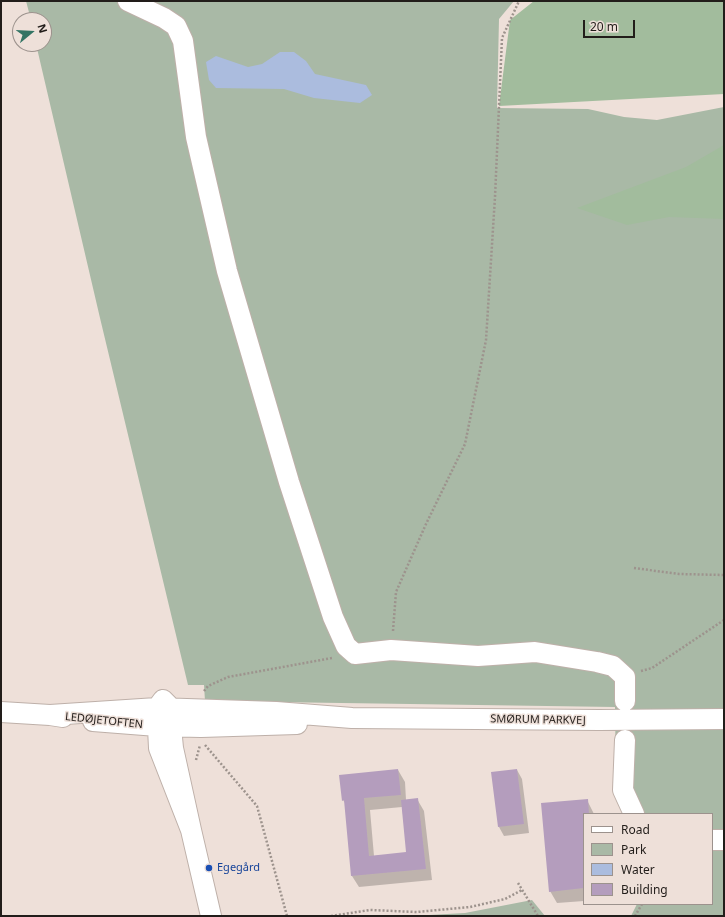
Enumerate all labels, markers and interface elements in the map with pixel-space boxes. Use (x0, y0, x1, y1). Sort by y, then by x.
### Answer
north arrow (12, 12, 52, 52)
scale bar (585, 12, 637, 38)
text: 20 m (590, 18, 618, 35)
text: N (34, 22, 51, 35)
street label: LEDØJETOFTEN (64, 710, 144, 732)
street label: SMØRUM PARKVEJ (490, 713, 586, 727)
legend (583, 813, 713, 905)
text: Road (621, 821, 650, 838)
text: Park (621, 841, 646, 858)
place label: Egegård (217, 861, 260, 875)
text: Water (621, 861, 655, 878)
marker: Egegård (204, 863, 214, 873)
text: Building (621, 881, 668, 898)

